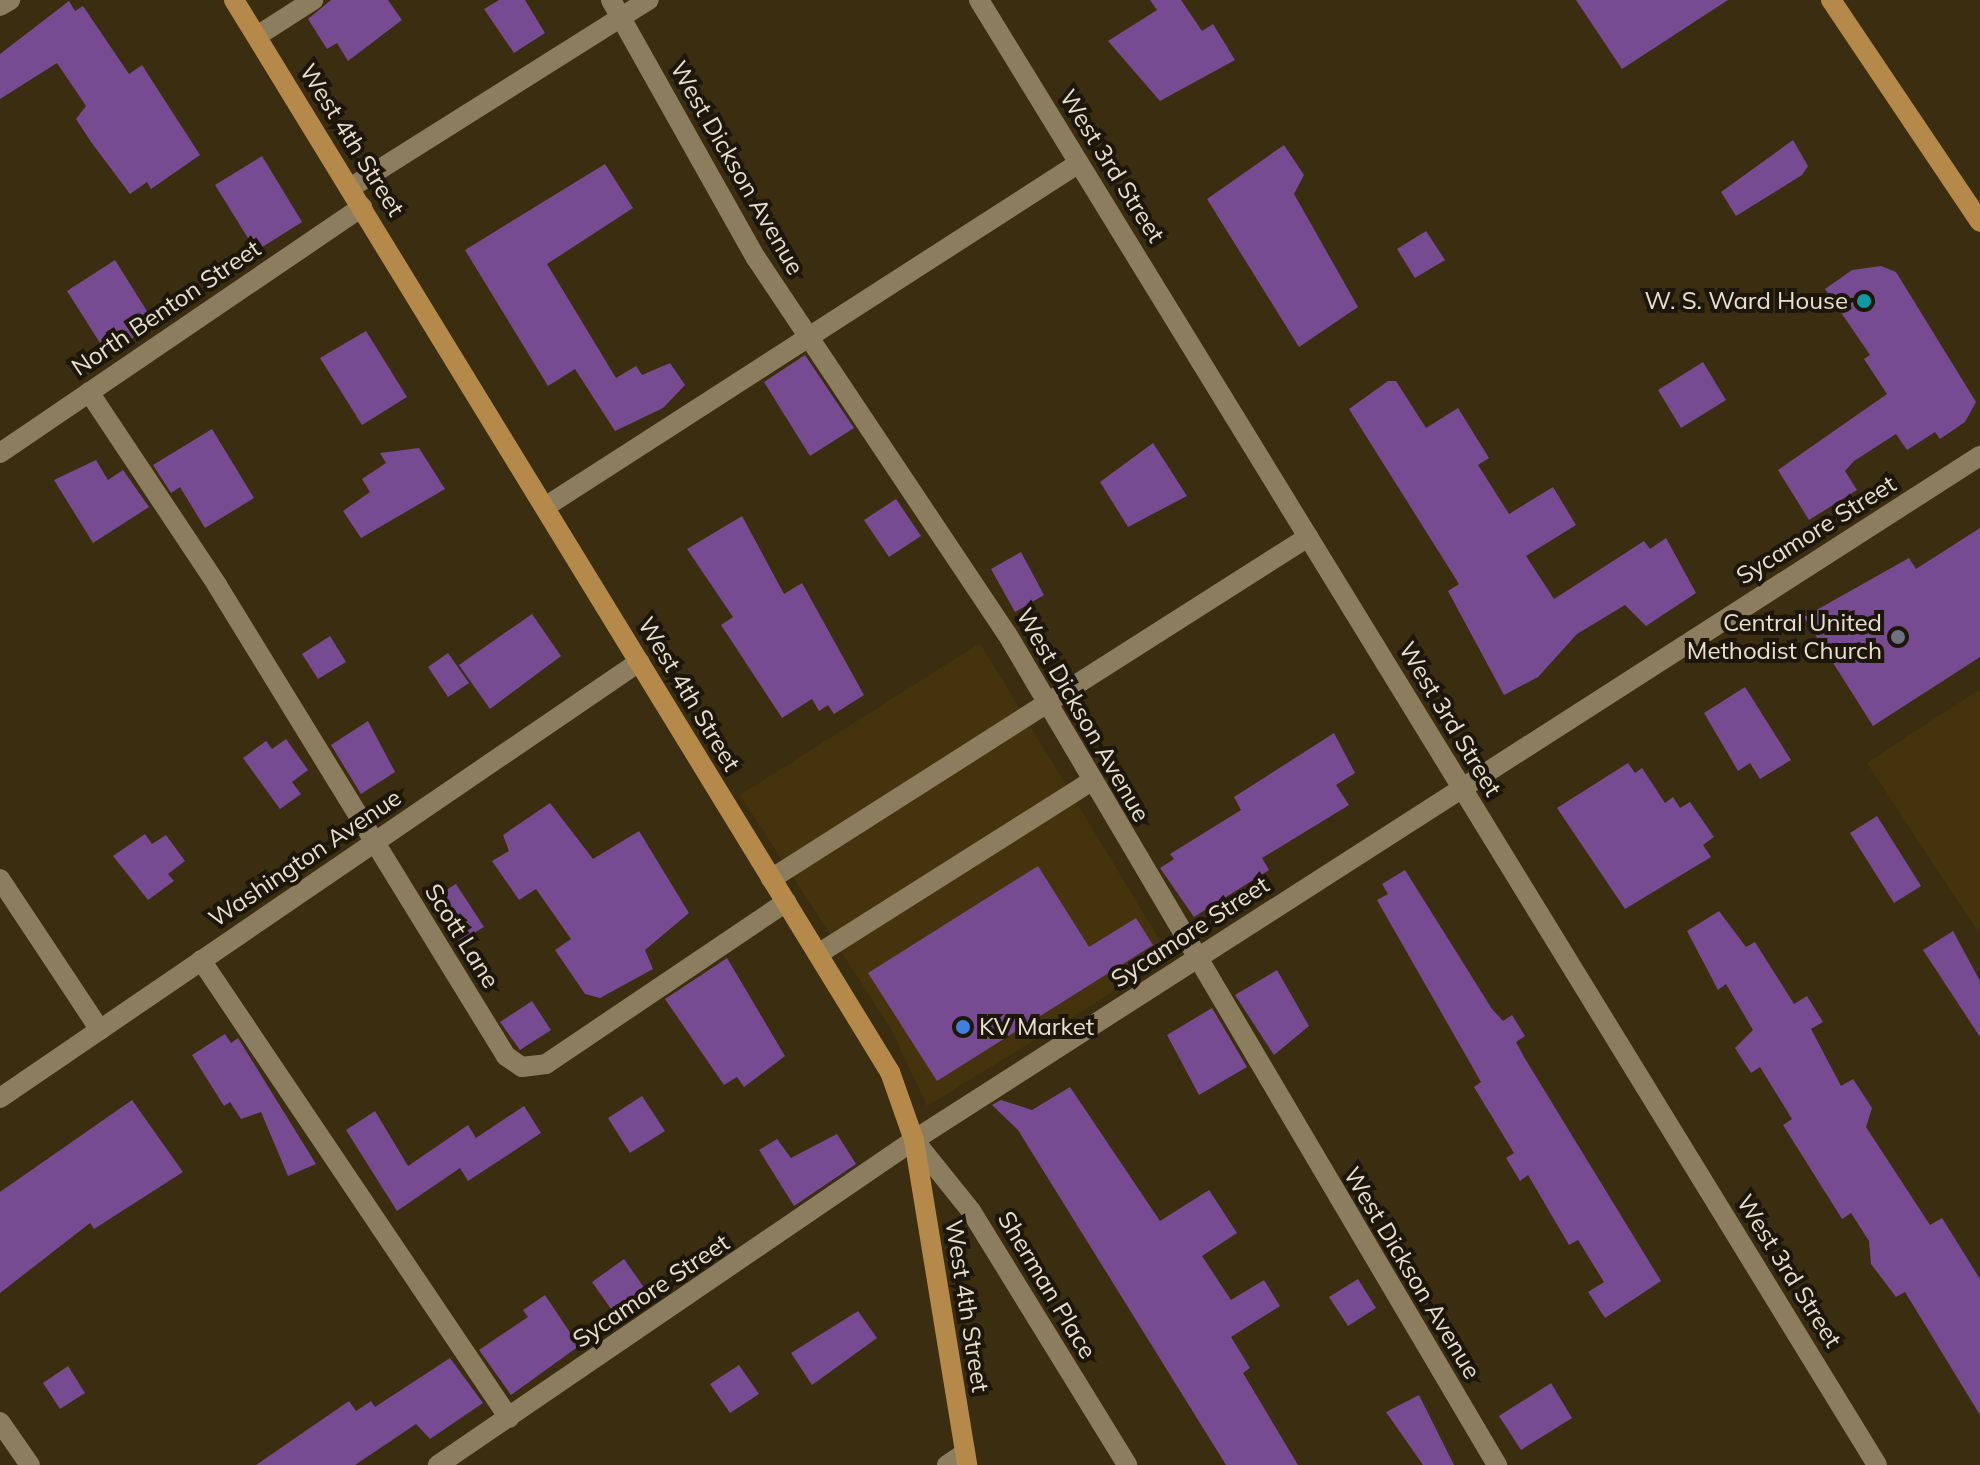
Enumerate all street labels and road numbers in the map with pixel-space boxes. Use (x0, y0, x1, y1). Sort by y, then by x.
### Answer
street label: West Dickson Avenue (664, 56, 810, 280)
street label: West 4th Street (294, 58, 410, 222)
street label: West 3rd Street (1053, 84, 1171, 248)
street label: North Benton Street (66, 234, 266, 382)
street label: Sycamore Street (1731, 469, 1901, 591)
street label: West Dickson Avenue (1010, 603, 1156, 827)
street label: West 4th Street (632, 612, 746, 776)
street label: West 3rd Street (1393, 637, 1507, 801)
street label: Washington Avenue (203, 783, 407, 933)
street label: Sycamore Street (1106, 870, 1274, 994)
street label: Scott Lane (419, 879, 505, 993)
street label: West Dickson Avenue (1337, 1162, 1487, 1384)
street label: West 3rd Street (1730, 1189, 1848, 1353)
street label: Sherman Place (992, 1206, 1102, 1364)
street label: West 4th Street (939, 1218, 995, 1394)
street label: Sycamore Street (567, 1228, 735, 1354)

